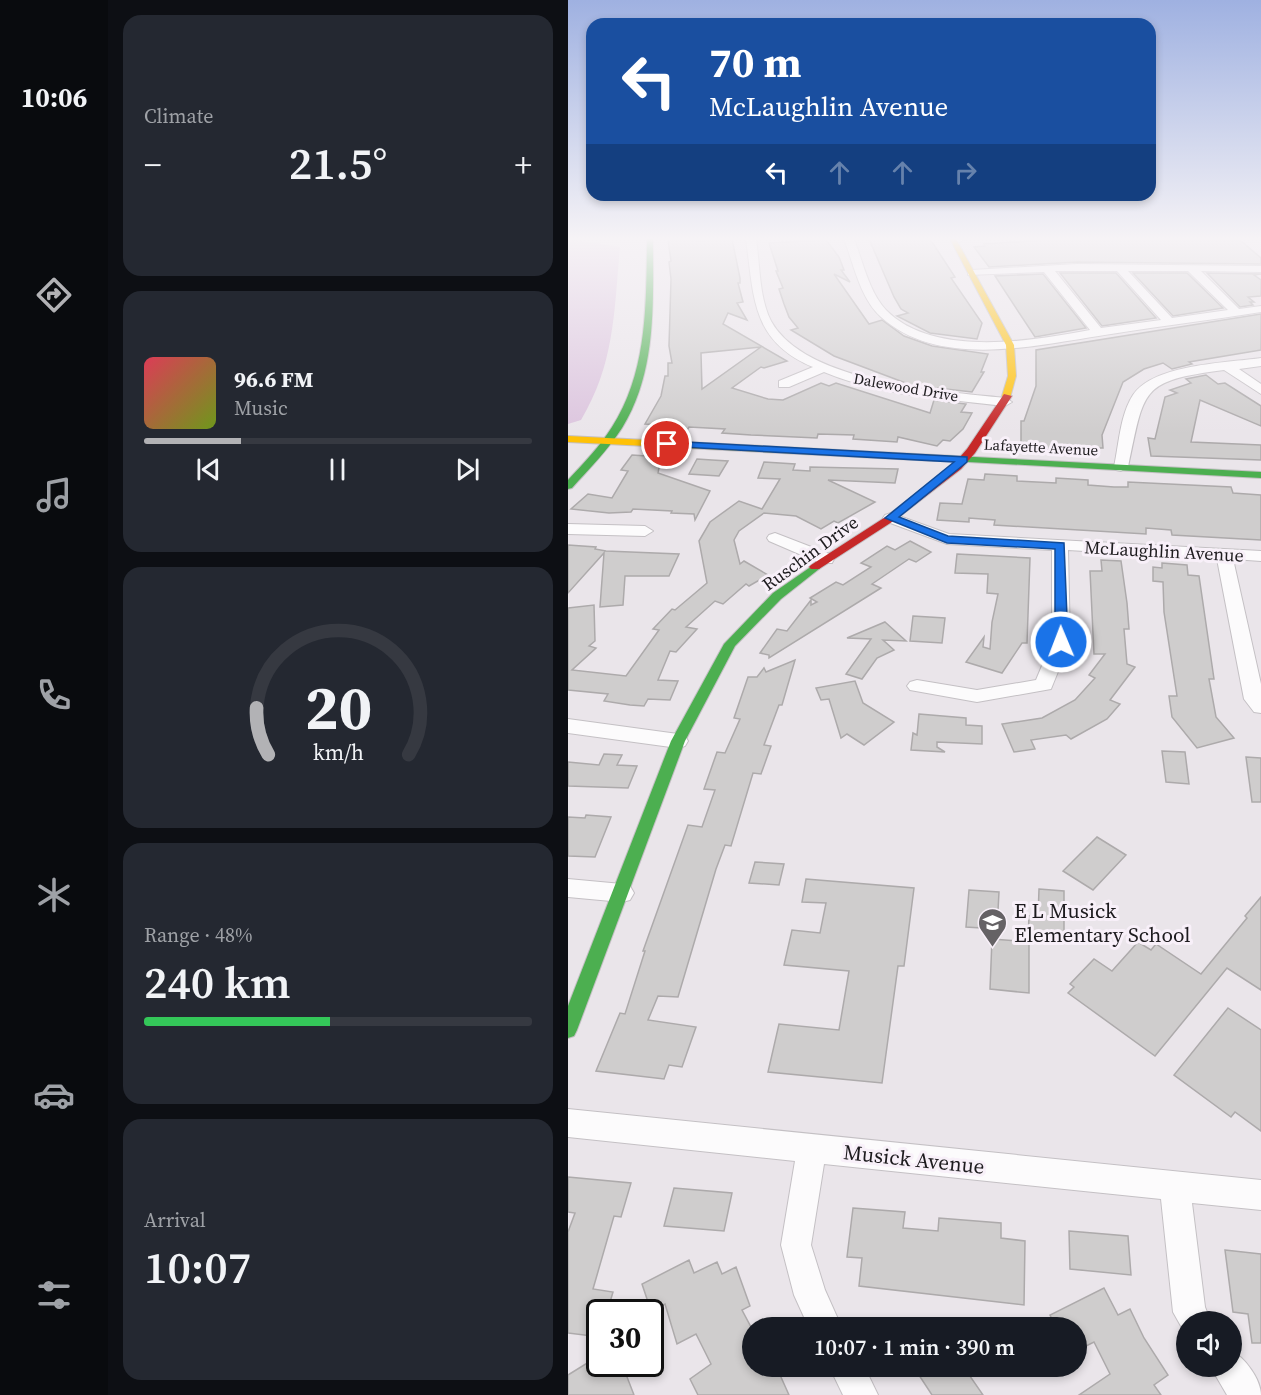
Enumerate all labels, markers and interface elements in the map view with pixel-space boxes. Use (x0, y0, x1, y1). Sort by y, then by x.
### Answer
text: 70 m (709, 33, 802, 91)
icon: left (610, 42, 688, 120)
text: 10:06 (21, 79, 87, 116)
text: McLaughlin Avenue (709, 88, 948, 125)
text: Climate (144, 102, 213, 130)
text: 21.5° (289, 132, 387, 194)
text: − (144, 142, 162, 187)
text: + (515, 142, 532, 187)
icon: left (760, 156, 793, 189)
icon: ahead (823, 156, 856, 189)
icon: ahead (886, 156, 919, 189)
icon: right (949, 156, 982, 189)
icon: directions (33, 274, 75, 316)
text: 96.6 FM (234, 364, 313, 394)
street label: Dalewood Drive (852, 367, 960, 407)
text: Music (234, 394, 288, 422)
pin (641, 418, 692, 469)
icon: arrive (650, 427, 683, 460)
street label: Lafayette Avenue (983, 434, 1099, 461)
icon: previous (192, 453, 225, 486)
icon: pause (321, 453, 354, 486)
icon: next (451, 453, 484, 486)
icon: music (33, 474, 75, 516)
street label: Ruschin Drive (757, 510, 863, 596)
street label: McLaughlin Avenue (1084, 534, 1244, 568)
position arrow (1029, 610, 1093, 674)
text: 20 (304, 664, 372, 750)
icon: phone (33, 674, 75, 716)
text: km/h (312, 738, 364, 767)
icon: climate (33, 874, 75, 916)
place label: E L Musick Elementary School (1014, 896, 1191, 949)
school or university icon: E L Musick Elementary School (977, 906, 1009, 948)
text: Range · 48% (144, 921, 253, 949)
text: 240 km (144, 951, 291, 1013)
icon: car (33, 1074, 75, 1116)
street label: Musick Avenue (842, 1137, 986, 1181)
text: Arrival (144, 1206, 206, 1234)
text: 10:07 (144, 1236, 251, 1298)
icon: filters (33, 1274, 75, 1316)
speed limit sign: 30 (586, 1299, 664, 1377)
map controls (1176, 1311, 1242, 1377)
button: sound (1176, 1311, 1242, 1377)
text: 10:07 · 1 min · 390 m (814, 1332, 1015, 1362)

